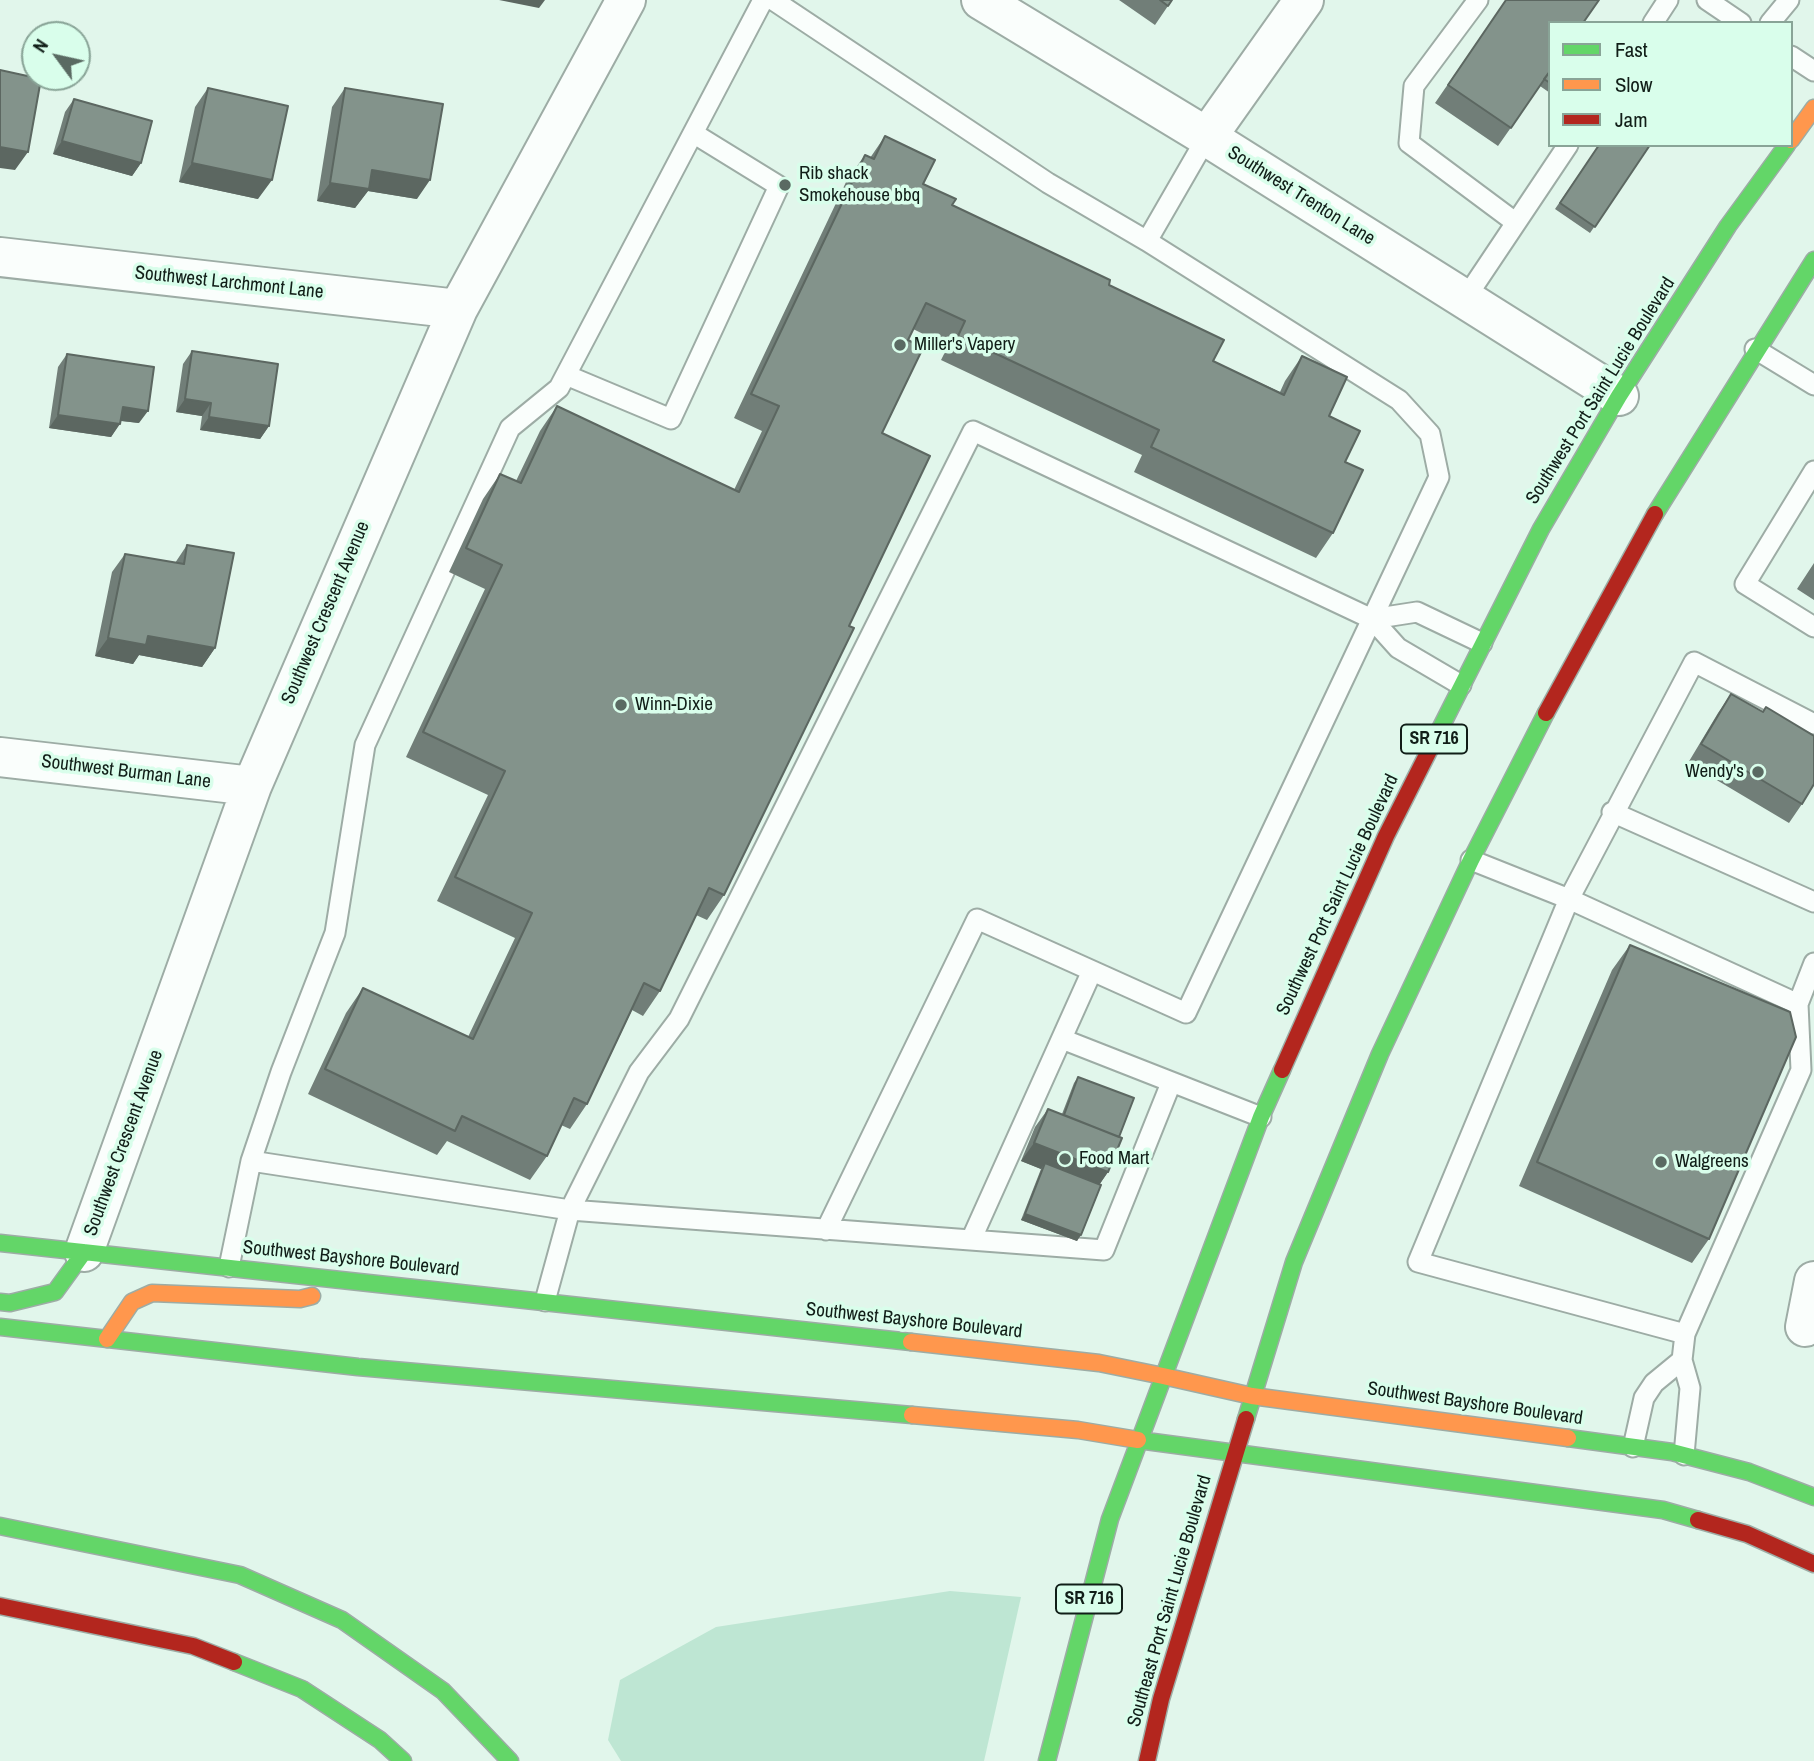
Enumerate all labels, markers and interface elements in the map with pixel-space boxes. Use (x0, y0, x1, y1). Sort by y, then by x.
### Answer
north arrow (21, 21, 91, 91)
legend (1548, 21, 1793, 147)
text: N (26, 34, 54, 57)
text: Fast (1615, 35, 1648, 64)
text: Slow (1615, 70, 1652, 99)
text: Jam (1615, 105, 1648, 134)
street label: Southwest Trenton Lane (1223, 142, 1379, 250)
place label: Rib shack Smokehouse bbq (799, 163, 920, 207)
marker: Rib shack Smokehouse bbq (777, 177, 793, 193)
street label: Southwest Larchmont Lane (133, 262, 325, 304)
street label: Southwest Port Saint Lucie Boulevard (1522, 273, 1680, 509)
place label: Miller's Vapery (914, 334, 1015, 356)
marker: Miller's Vapery (892, 337, 908, 353)
street label: Southwest Crescent Avenue (277, 518, 375, 708)
place label: Winn-Dixie (635, 694, 713, 716)
marker: Winn-Dixie (613, 697, 629, 713)
road number: SR 716 (1401, 724, 1467, 754)
street label: Southwest Burman Lane (40, 750, 212, 794)
place label: Wendy's (1685, 761, 1744, 783)
marker: Wendy's (1750, 764, 1766, 780)
street label: Southwest Port Saint Lucie Boulevard (1272, 771, 1404, 1019)
street label: Southwest Crescent Avenue (80, 1047, 168, 1239)
place label: Food Mart (1079, 1148, 1149, 1170)
marker: Food Mart (1057, 1151, 1073, 1167)
place label: Walgreens (1675, 1151, 1749, 1173)
marker: Walgreens (1653, 1154, 1669, 1170)
street label: Southwest Bayshore Boulevard (242, 1236, 460, 1282)
street label: Southwest Bayshore Boulevard (805, 1298, 1023, 1344)
street label: Southwest Bayshore Boulevard (1366, 1378, 1584, 1430)
street label: Southeast Port Saint Lucie Boulevard (1123, 1473, 1217, 1729)
road number: SR 716 (1056, 1584, 1122, 1614)

